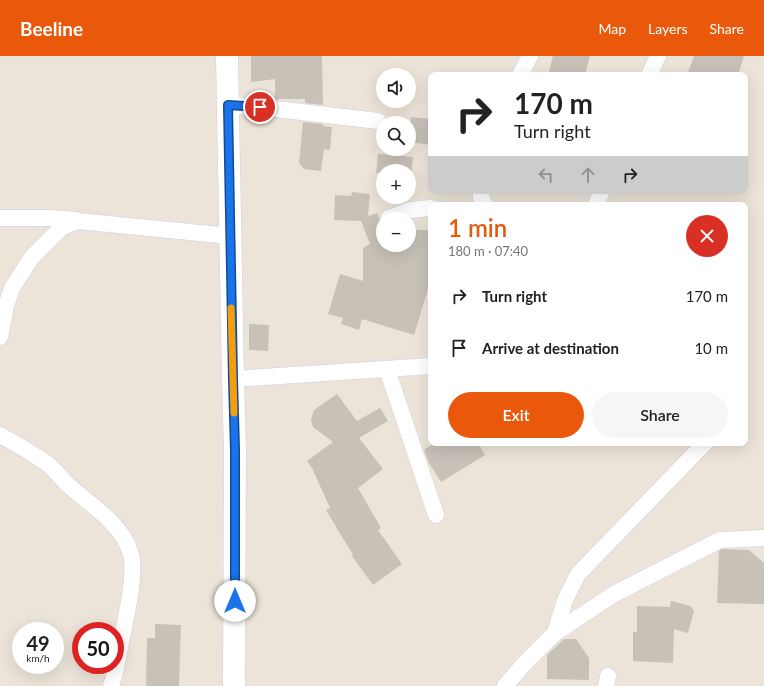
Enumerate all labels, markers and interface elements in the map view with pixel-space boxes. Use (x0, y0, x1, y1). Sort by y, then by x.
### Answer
text: Beeline (20, 17, 83, 40)
text: Map (598, 20, 626, 37)
text: Layers (648, 20, 688, 37)
text: Share (710, 20, 744, 37)
map controls (376, 68, 416, 252)
button: sound (376, 68, 416, 108)
text: 170 m (514, 86, 593, 120)
icon: right (448, 88, 500, 140)
pin (243, 90, 277, 124)
icon: arrive (249, 96, 271, 118)
button: search (376, 116, 416, 156)
text: Turn right (514, 120, 591, 142)
button: + (376, 164, 416, 204)
icon: left (535, 164, 557, 186)
icon: ahead (577, 164, 599, 186)
icon: right (619, 164, 641, 186)
button: − (376, 212, 416, 252)
text: 1 min (448, 213, 507, 242)
button: close (686, 215, 728, 257)
text: 180 m · 07:40 (448, 243, 528, 259)
icon: right (448, 285, 470, 307)
text: Turn right (482, 287, 547, 305)
text: 170 m (686, 287, 728, 305)
icon: arrive (448, 337, 470, 359)
text: Arrive at destination (482, 339, 619, 357)
text: 10 m (694, 339, 728, 357)
button: Exit (448, 392, 584, 438)
button: Share (592, 392, 728, 438)
position arrow (214, 580, 256, 622)
speed limit sign: 50 (72, 622, 124, 674)
text: 49 (26, 631, 50, 655)
text: km/h (26, 652, 50, 664)

